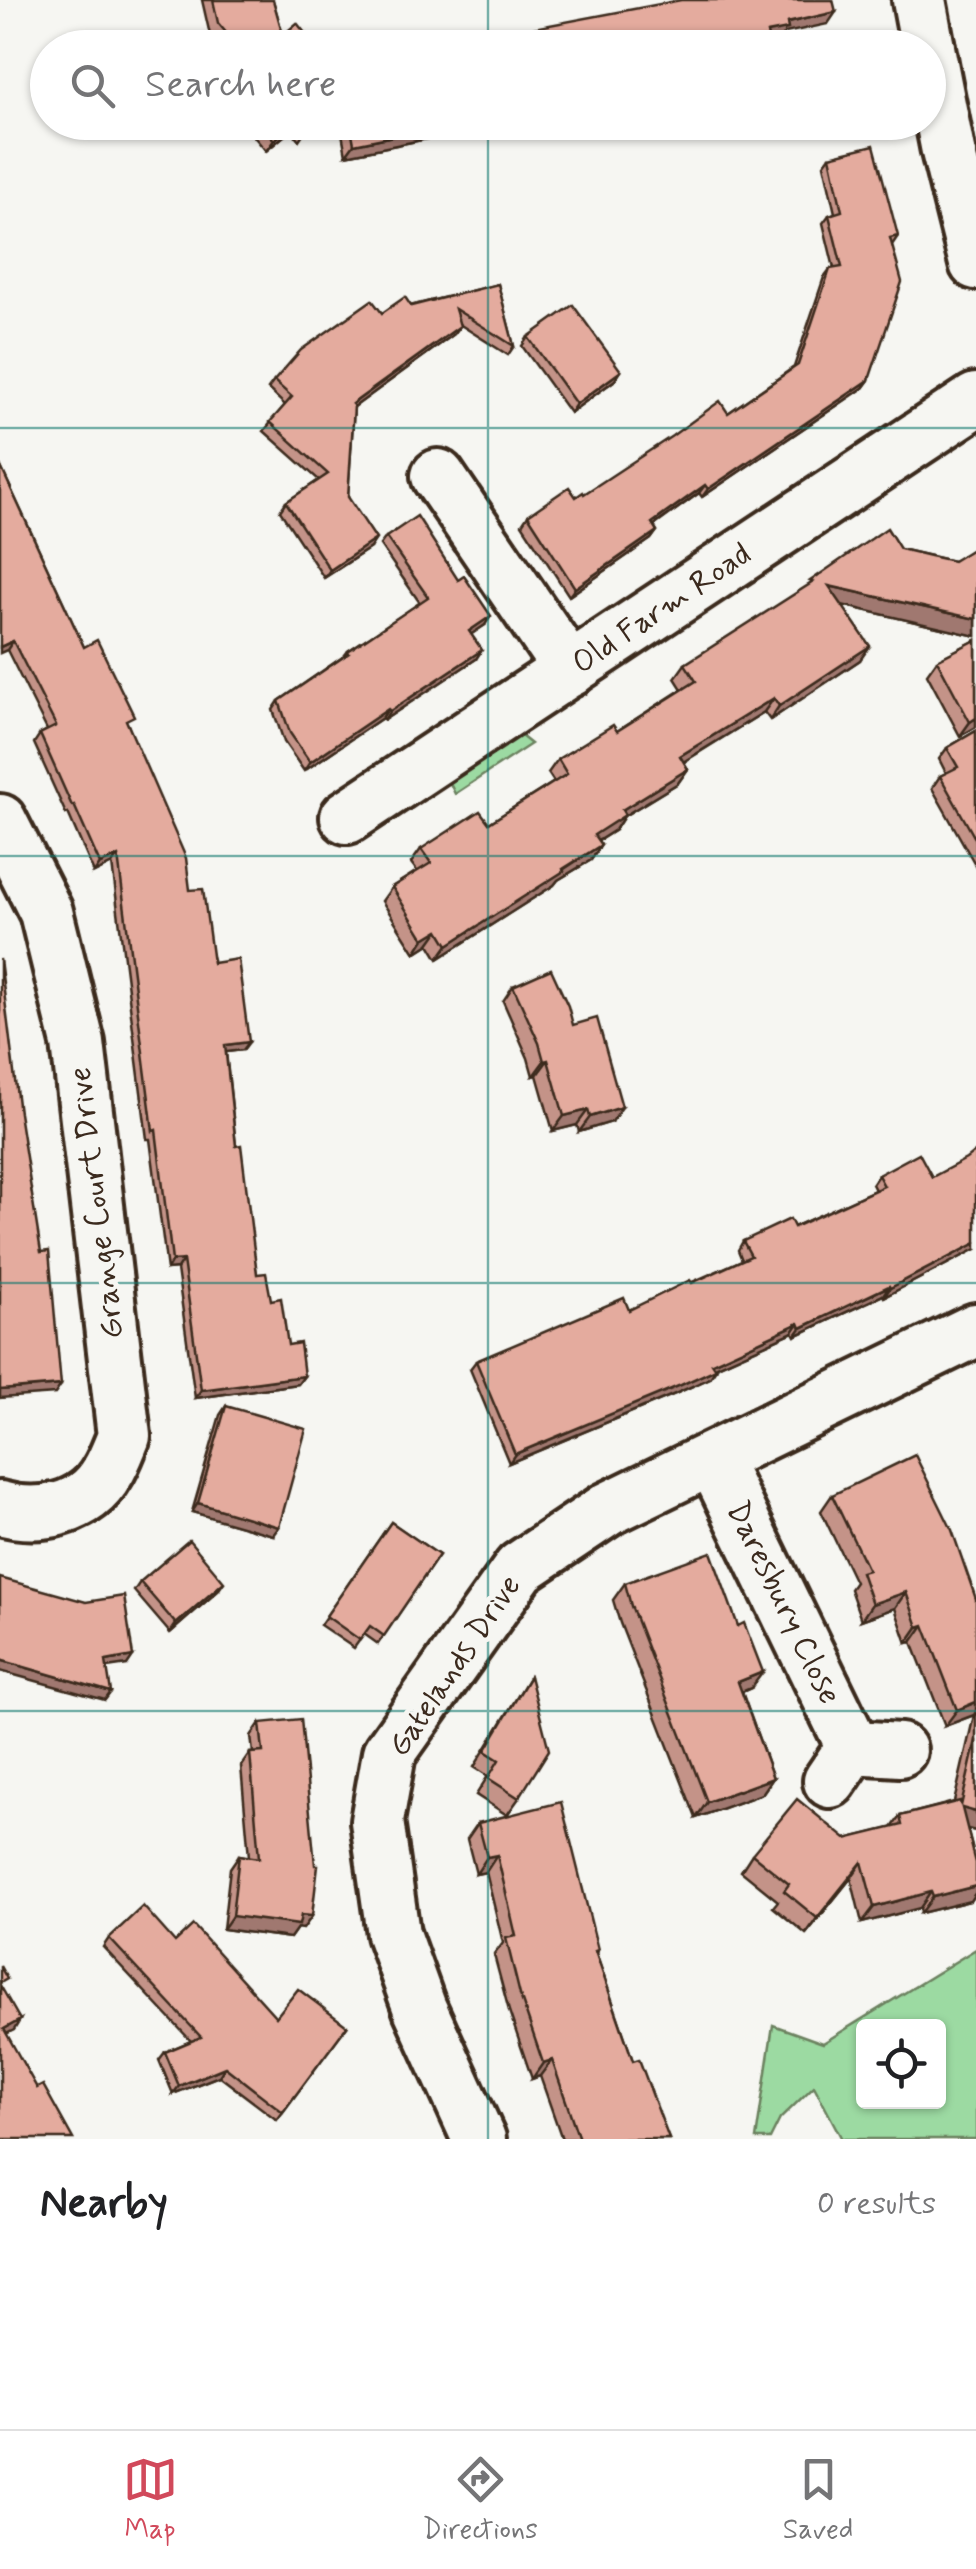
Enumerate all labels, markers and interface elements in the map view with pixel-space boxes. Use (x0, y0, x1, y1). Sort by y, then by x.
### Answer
search box (30, 30, 946, 140)
icon: search (65, 58, 120, 113)
text: Search here (145, 61, 336, 110)
street label: Old Farm Road (564, 534, 760, 684)
street label: Grange Court Drive (59, 1065, 135, 1341)
street label: Daresbury Close (716, 1494, 850, 1712)
street label: Gatelands Drive (379, 1567, 531, 1765)
map controls (856, 2019, 946, 2109)
button: locate (856, 2019, 946, 2109)
text: Nearby (40, 2177, 168, 2232)
text: 0 results (817, 2183, 936, 2225)
tab: Map (123, 2452, 178, 2549)
tab: Directions (423, 2452, 538, 2549)
tab: Saved (783, 2452, 853, 2549)

